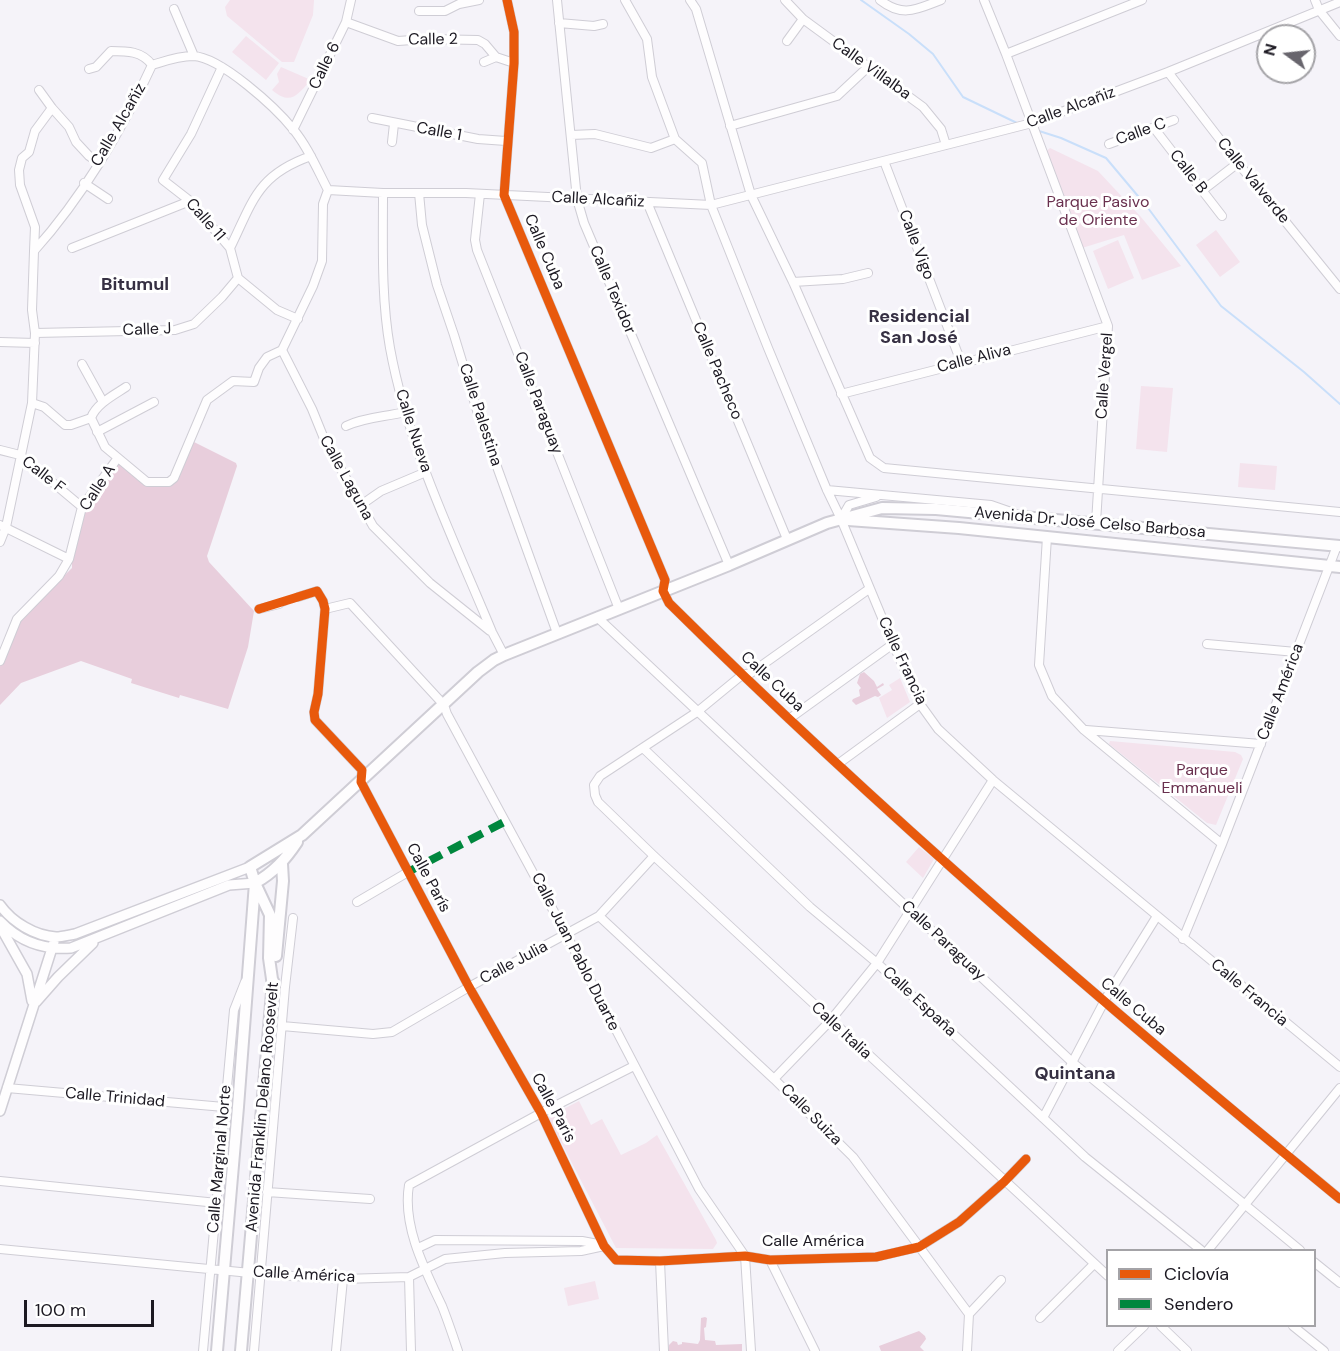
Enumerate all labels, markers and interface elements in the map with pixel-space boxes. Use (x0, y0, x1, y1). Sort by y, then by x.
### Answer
north arrow (1256, 24, 1316, 84)
street label: Calle 2 (408, 30, 458, 50)
street label: Calle Villalba (828, 34, 914, 104)
street label: Calle 6 (305, 39, 345, 93)
text: N (1258, 41, 1282, 58)
street label: Calle Alcañiz (87, 80, 151, 170)
street label: Calle Alcañiz (1024, 83, 1118, 133)
street label: Calle C (1113, 114, 1169, 150)
street label: Calle 1 (415, 119, 463, 145)
street label: Calle Valverde (1213, 134, 1293, 228)
street label: Calle B (1165, 146, 1211, 198)
street label: Calle Alcañiz (551, 188, 645, 212)
park label: Parque Pasivo de Oriente (1047, 193, 1149, 231)
street label: Calle 11 (181, 195, 229, 245)
street label: Calle Vigo (894, 207, 938, 283)
street label: Calle Cuba (520, 211, 568, 293)
street label: Calle Texidor (585, 243, 639, 337)
district label: Bitumul (101, 274, 169, 296)
district label: Residencial San José (868, 306, 970, 348)
street label: Calle Pacheco (688, 319, 746, 423)
street label: Calle J (122, 320, 172, 340)
street label: Calle Vergel (1092, 332, 1118, 420)
street label: Calle Aliva (935, 341, 1013, 377)
street label: Calle Paraguay (510, 349, 566, 457)
street label: Calle Palestina (454, 361, 506, 469)
street label: Calle Nueva (391, 387, 435, 475)
street label: Calle Laguna (315, 432, 377, 524)
street label: Calle F (18, 452, 68, 498)
street label: Calle A (76, 461, 120, 515)
street label: Avenida Dr. José Celso Barbosa (974, 503, 1206, 543)
street label: Calle Francia (873, 614, 931, 708)
street label: Calle América (1254, 641, 1308, 743)
street label: Calle Cuba (736, 648, 808, 716)
park label: Parque Emmanueli (1161, 761, 1243, 799)
street label: Calle París (402, 840, 454, 916)
street label: Calle Juan Pablo Duarte (527, 870, 623, 1034)
street label: Calle Paraguay (897, 897, 989, 985)
street label: Calle Julia (477, 937, 551, 989)
street label: Calle Francia (1207, 955, 1291, 1031)
street label: Calle España (878, 963, 960, 1041)
street label: Calle Cuba (1096, 974, 1170, 1040)
street label: Avenida Franklin Delano Roosevelt (242, 981, 284, 1233)
street label: Calle Italia (807, 998, 875, 1064)
district label: Quintana (1034, 1063, 1116, 1085)
street label: Calle Paris (527, 1070, 579, 1146)
street label: Calle Suiza (776, 1080, 846, 1150)
street label: Calle Trinidad (64, 1084, 166, 1112)
street label: Calle Marginal Norte (204, 1084, 236, 1234)
street label: Calle América (762, 1232, 864, 1252)
legend (1106, 1249, 1316, 1327)
text: Ciclovía (1164, 1262, 1229, 1286)
street label: Calle América (252, 1263, 356, 1287)
scale bar (27, 1288, 158, 1326)
text: Sendero (1164, 1292, 1234, 1316)
text: 100 m (35, 1298, 86, 1322)

